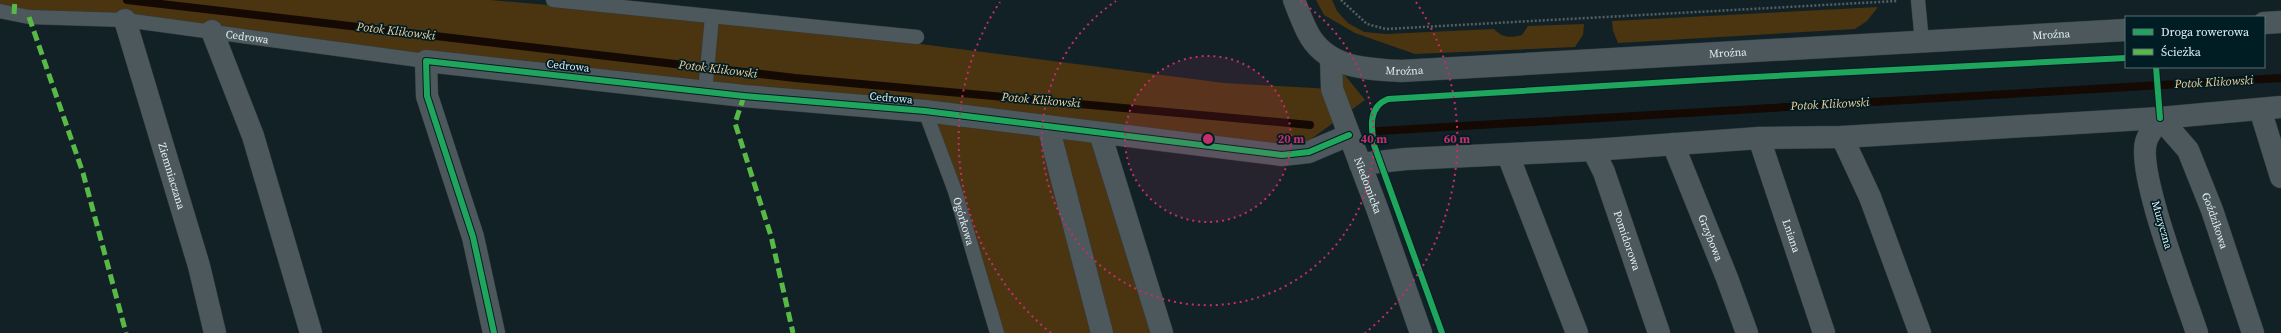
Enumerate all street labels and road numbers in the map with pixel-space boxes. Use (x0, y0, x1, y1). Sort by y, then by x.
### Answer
street label: Cedrowa (225, 26, 270, 47)
street label: Mroźna (2032, 26, 2071, 43)
street label: Mroźna (1709, 44, 1748, 61)
street label: Cedrowa (546, 56, 591, 76)
street label: Mroźna (1385, 62, 1424, 79)
street label: Cedrowa (869, 89, 914, 107)
street label: Ziemniaczana (155, 141, 189, 212)
street label: Niedomicka (1351, 155, 1386, 216)
street label: Goździkowa (2198, 190, 2232, 251)
street label: Ogórkowa (950, 195, 978, 248)
street label: Muzyczna (2148, 199, 2176, 251)
street label: Pomidorowa (1610, 209, 1645, 273)
street label: Grzybowa (1695, 212, 1727, 264)
street label: Lniana (1779, 217, 1804, 255)

